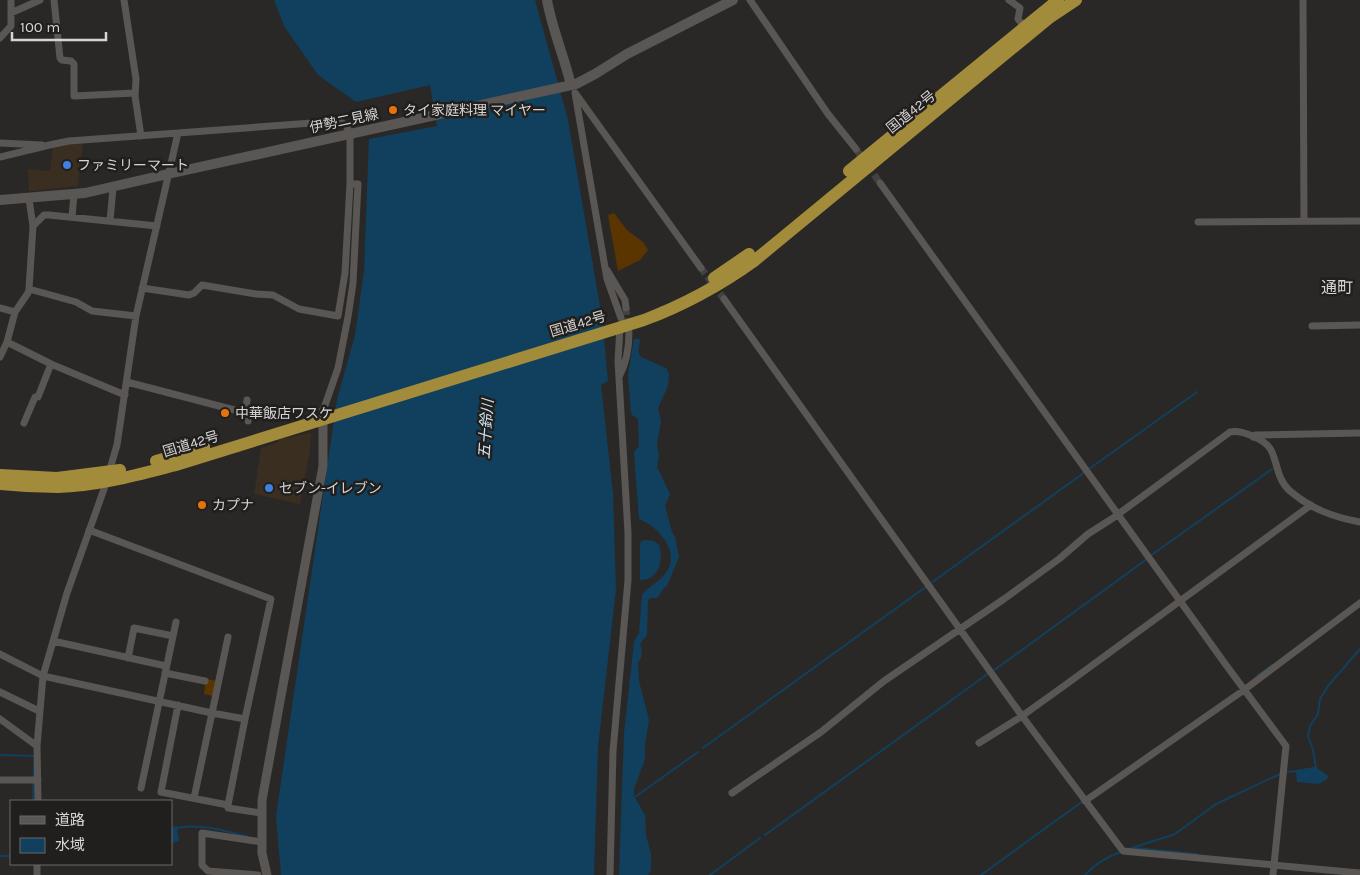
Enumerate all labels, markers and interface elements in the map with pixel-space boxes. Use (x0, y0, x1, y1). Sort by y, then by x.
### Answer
scale bar (12, 10, 106, 42)
text: 100 m (20, 18, 60, 36)
street label: 国道42号 (883, 87, 939, 137)
place label: タイ家庭料理 マイヤー (403, 102, 546, 119)
marker: タイ家庭料理 マイヤー (387, 104, 399, 116)
street label: 伊勢二見線 (308, 105, 380, 137)
place label: ファミリーマート (77, 157, 189, 174)
marker: ファミリーマート (61, 159, 73, 171)
district label: 通町 (1321, 278, 1353, 297)
street label: 国道42号 (548, 307, 608, 341)
water label: 五十鈴川 (475, 396, 497, 460)
place label: 中華飯店ワスケ (235, 405, 333, 422)
marker: 中華飯店ワスケ (219, 407, 231, 419)
street label: 国道42号 (161, 427, 221, 461)
place label: セブン-イレブン (279, 480, 382, 497)
marker: セブン-イレブン (263, 482, 275, 494)
place label: カプナ (212, 497, 254, 514)
marker: カプナ (196, 499, 208, 511)
legend (10, 800, 172, 865)
text: 道路 (55, 811, 85, 829)
text: 水域 (55, 836, 85, 854)

